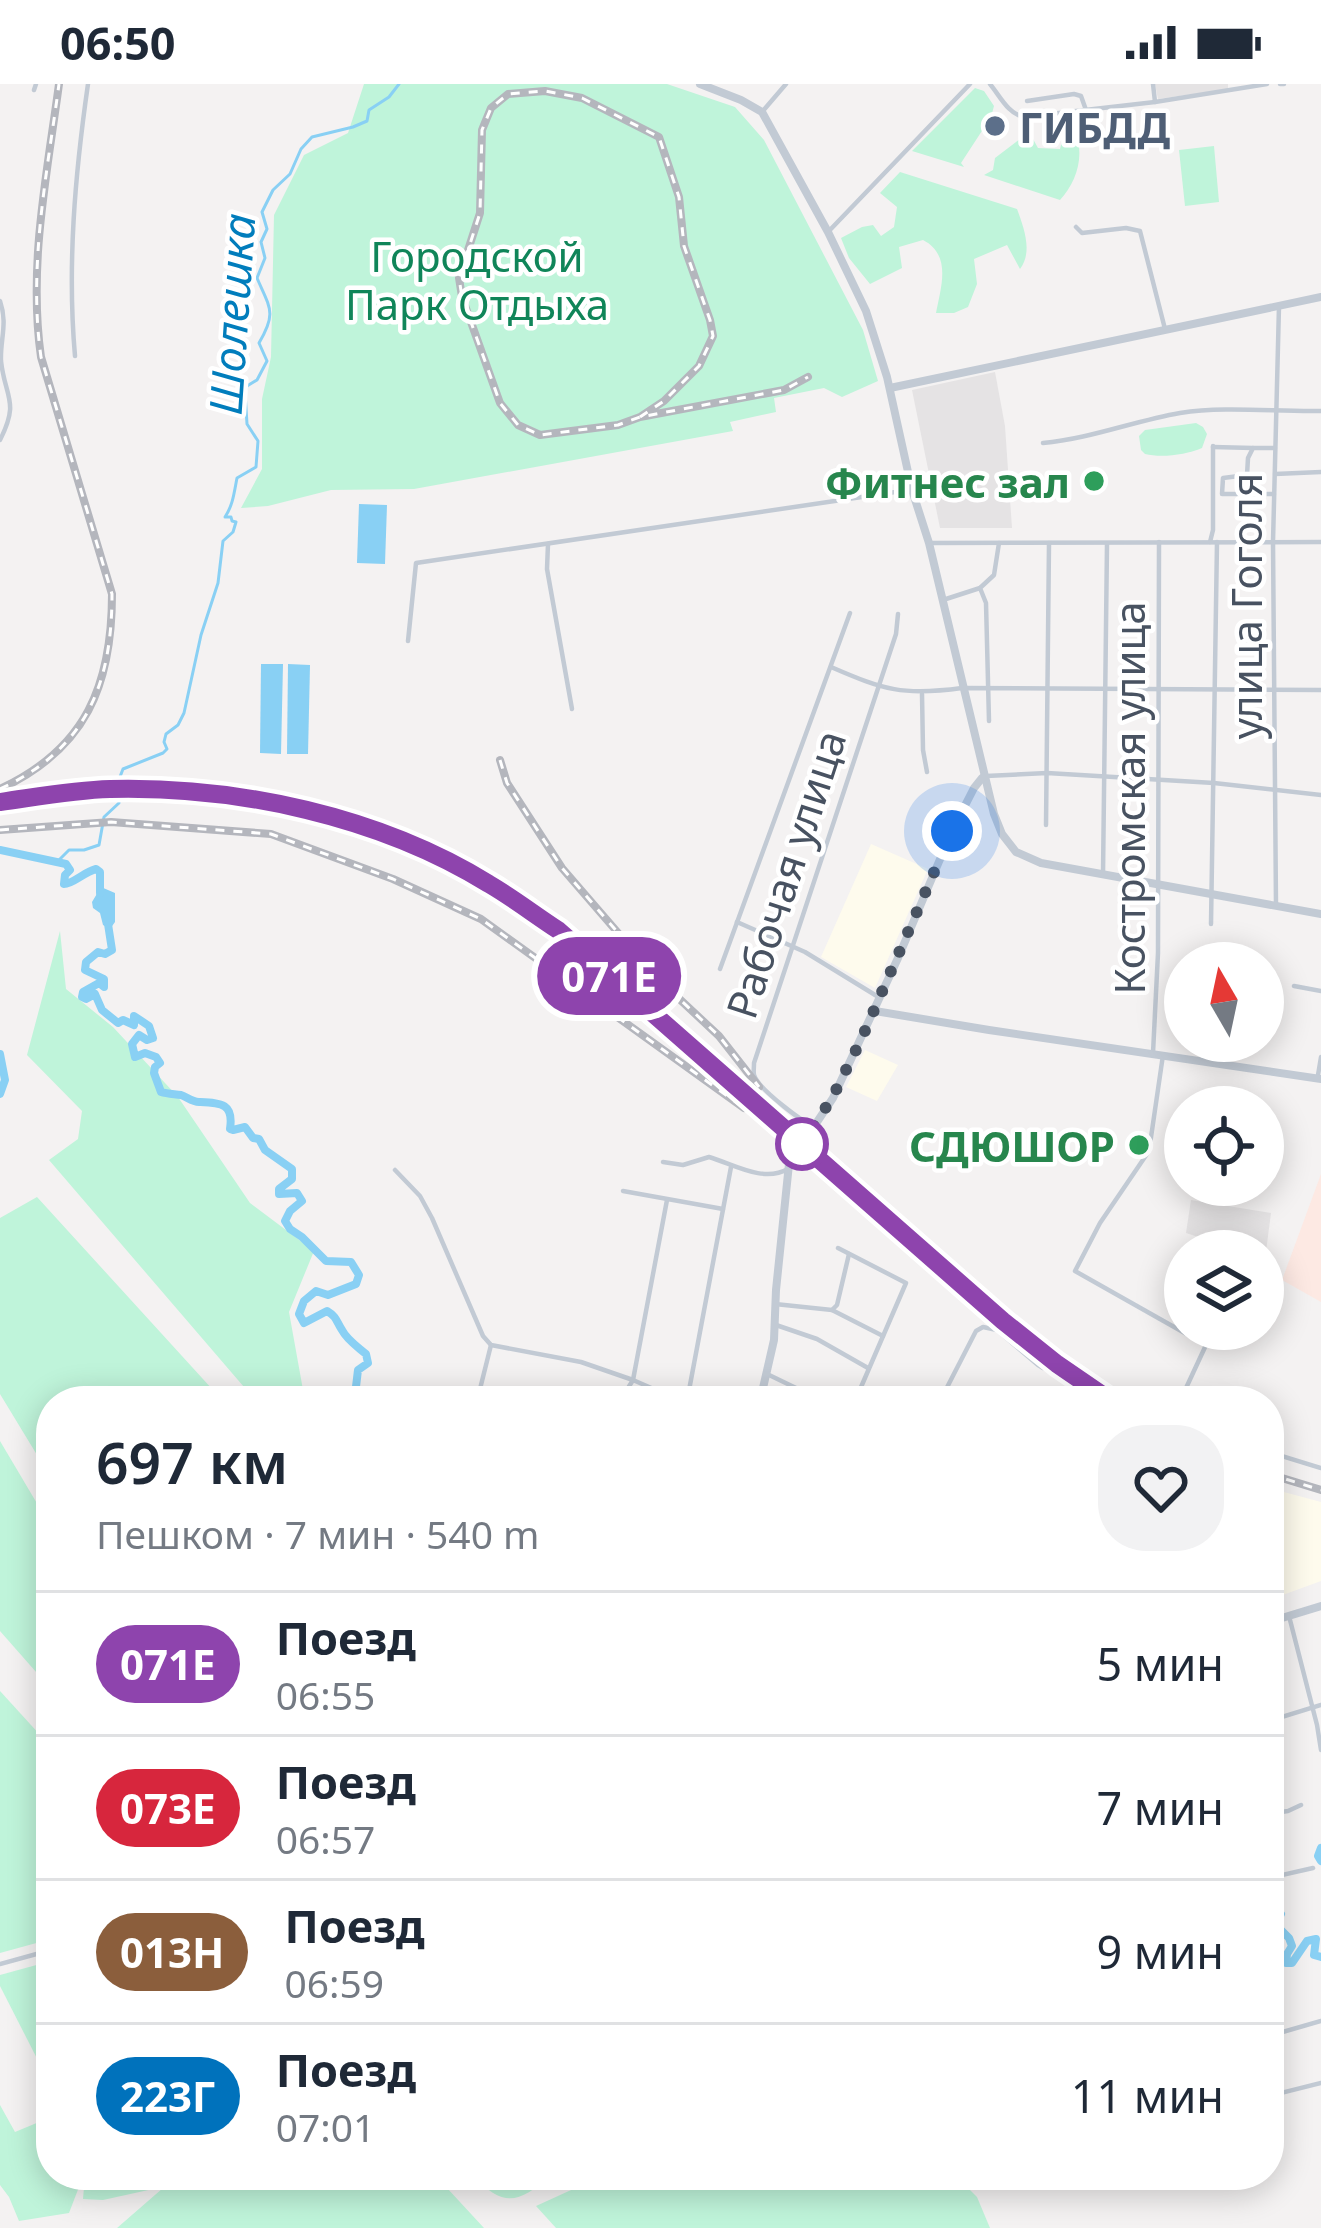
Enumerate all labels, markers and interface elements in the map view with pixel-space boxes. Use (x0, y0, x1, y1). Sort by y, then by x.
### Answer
text: 06:50 (60, 12, 176, 73)
place label: ГИБДД (1019, 98, 1170, 155)
marker: ГИБДД (982, 113, 1008, 139)
water label: Шолешка (194, 211, 268, 417)
park label: Городской Парк Отдыха (345, 227, 609, 332)
place label: Фитнес зал (825, 453, 1070, 510)
marker: Фитнес зал (1081, 468, 1107, 494)
street label: улица Гоголя (1217, 473, 1274, 739)
street label: Костромская улица (1100, 601, 1157, 995)
street label: Рабочая улица (712, 723, 858, 1025)
your location (922, 801, 982, 861)
line badge: 071Е (525, 937, 693, 1015)
north arrow (1164, 942, 1284, 1062)
map controls (1164, 942, 1284, 1350)
text: 071Е (561, 947, 657, 1004)
button: locate (1164, 1086, 1284, 1206)
place label: СДЮШОР (909, 1117, 1115, 1174)
unlabelled marker (777, 1119, 827, 1169)
marker: СДЮШОР (1126, 1132, 1152, 1158)
button: layers (1164, 1230, 1284, 1350)
text: 697 км (96, 1423, 288, 1501)
button: heart (1098, 1425, 1224, 1551)
text: Пешком · 7 мин · 540 m (96, 1507, 540, 1560)
text: Поезд (276, 1607, 416, 1668)
text: 5 мин (1096, 1633, 1224, 1694)
text: 071Е (120, 1635, 216, 1692)
text: 06:55 (276, 1668, 375, 1721)
text: Поезд (276, 1751, 416, 1812)
text: 7 мин (1096, 1777, 1224, 1838)
text: 073Е (120, 1779, 216, 1836)
text: 06:57 (276, 1812, 375, 1865)
text: Поезд (284, 1895, 425, 1956)
text: 9 мин (1096, 1921, 1224, 1982)
text: 013Н (120, 1923, 224, 1980)
text: 06:59 (284, 1956, 384, 2009)
text: Поезд (276, 2039, 416, 2100)
text: 11 мин (1071, 2065, 1224, 2126)
text: 223Г (120, 2067, 216, 2124)
text: 07:01 (276, 2100, 375, 2153)

